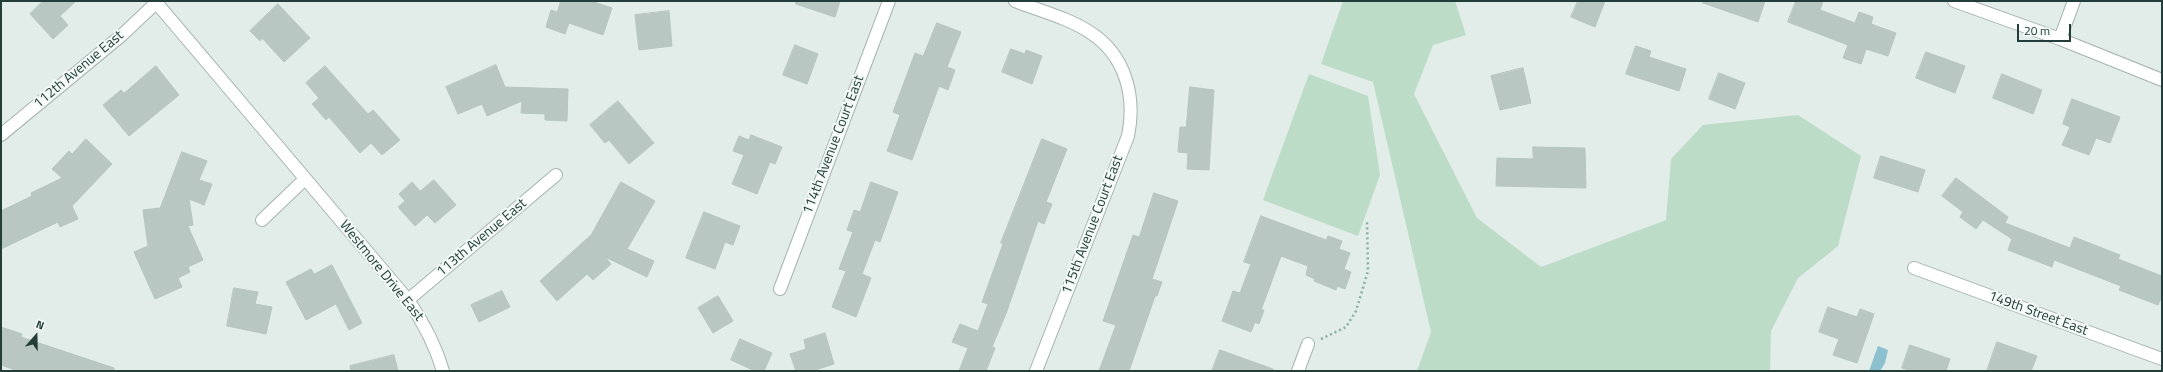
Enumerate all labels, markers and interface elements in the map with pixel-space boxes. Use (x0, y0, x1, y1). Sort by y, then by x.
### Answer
scale bar (2019, 16, 2073, 42)
text: 20 m (2024, 21, 2050, 40)
street label: 112th Avenue East (31, 28, 127, 112)
street label: 114th Avenue Court East (800, 73, 868, 217)
street label: 115th Avenue Court East (1059, 153, 1127, 297)
street label: 113th Avenue East (434, 196, 530, 280)
street label: Westmore Drive East (335, 217, 427, 325)
street label: 149th Street East (1986, 288, 2090, 340)
north arrow (16, 316, 56, 356)
text: N (34, 316, 46, 334)

